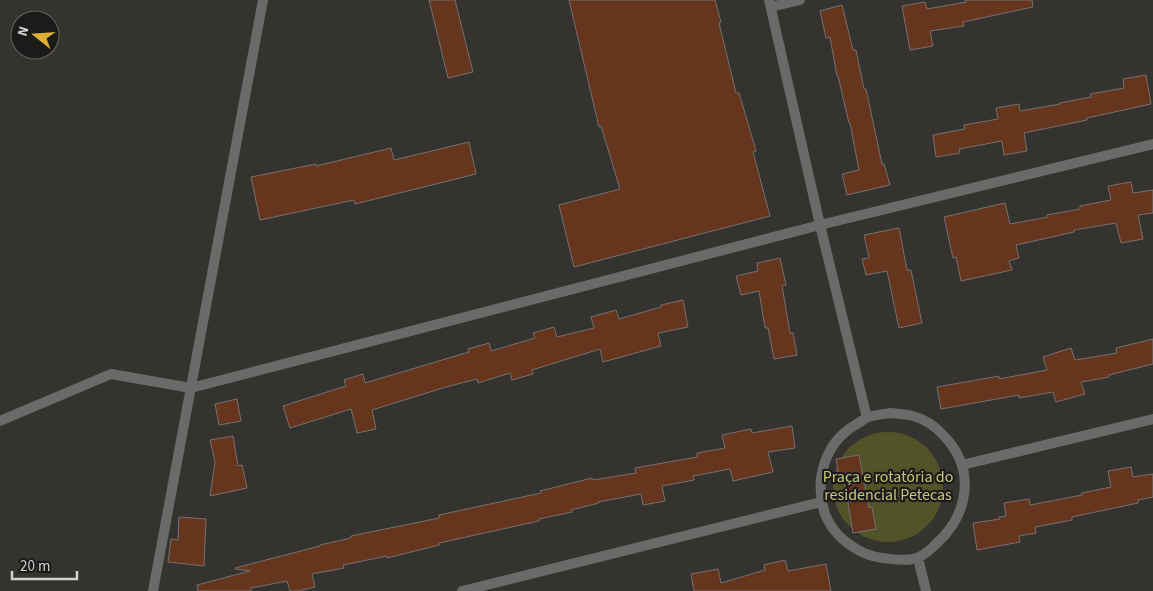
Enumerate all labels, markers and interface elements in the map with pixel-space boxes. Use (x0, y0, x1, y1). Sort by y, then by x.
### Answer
north arrow (10, 10, 60, 60)
text: N (13, 24, 34, 39)
park label: Praça e rotatória do residencial Petecas (823, 466, 953, 506)
scale bar (12, 548, 78, 580)
text: 20 m (20, 556, 50, 577)

